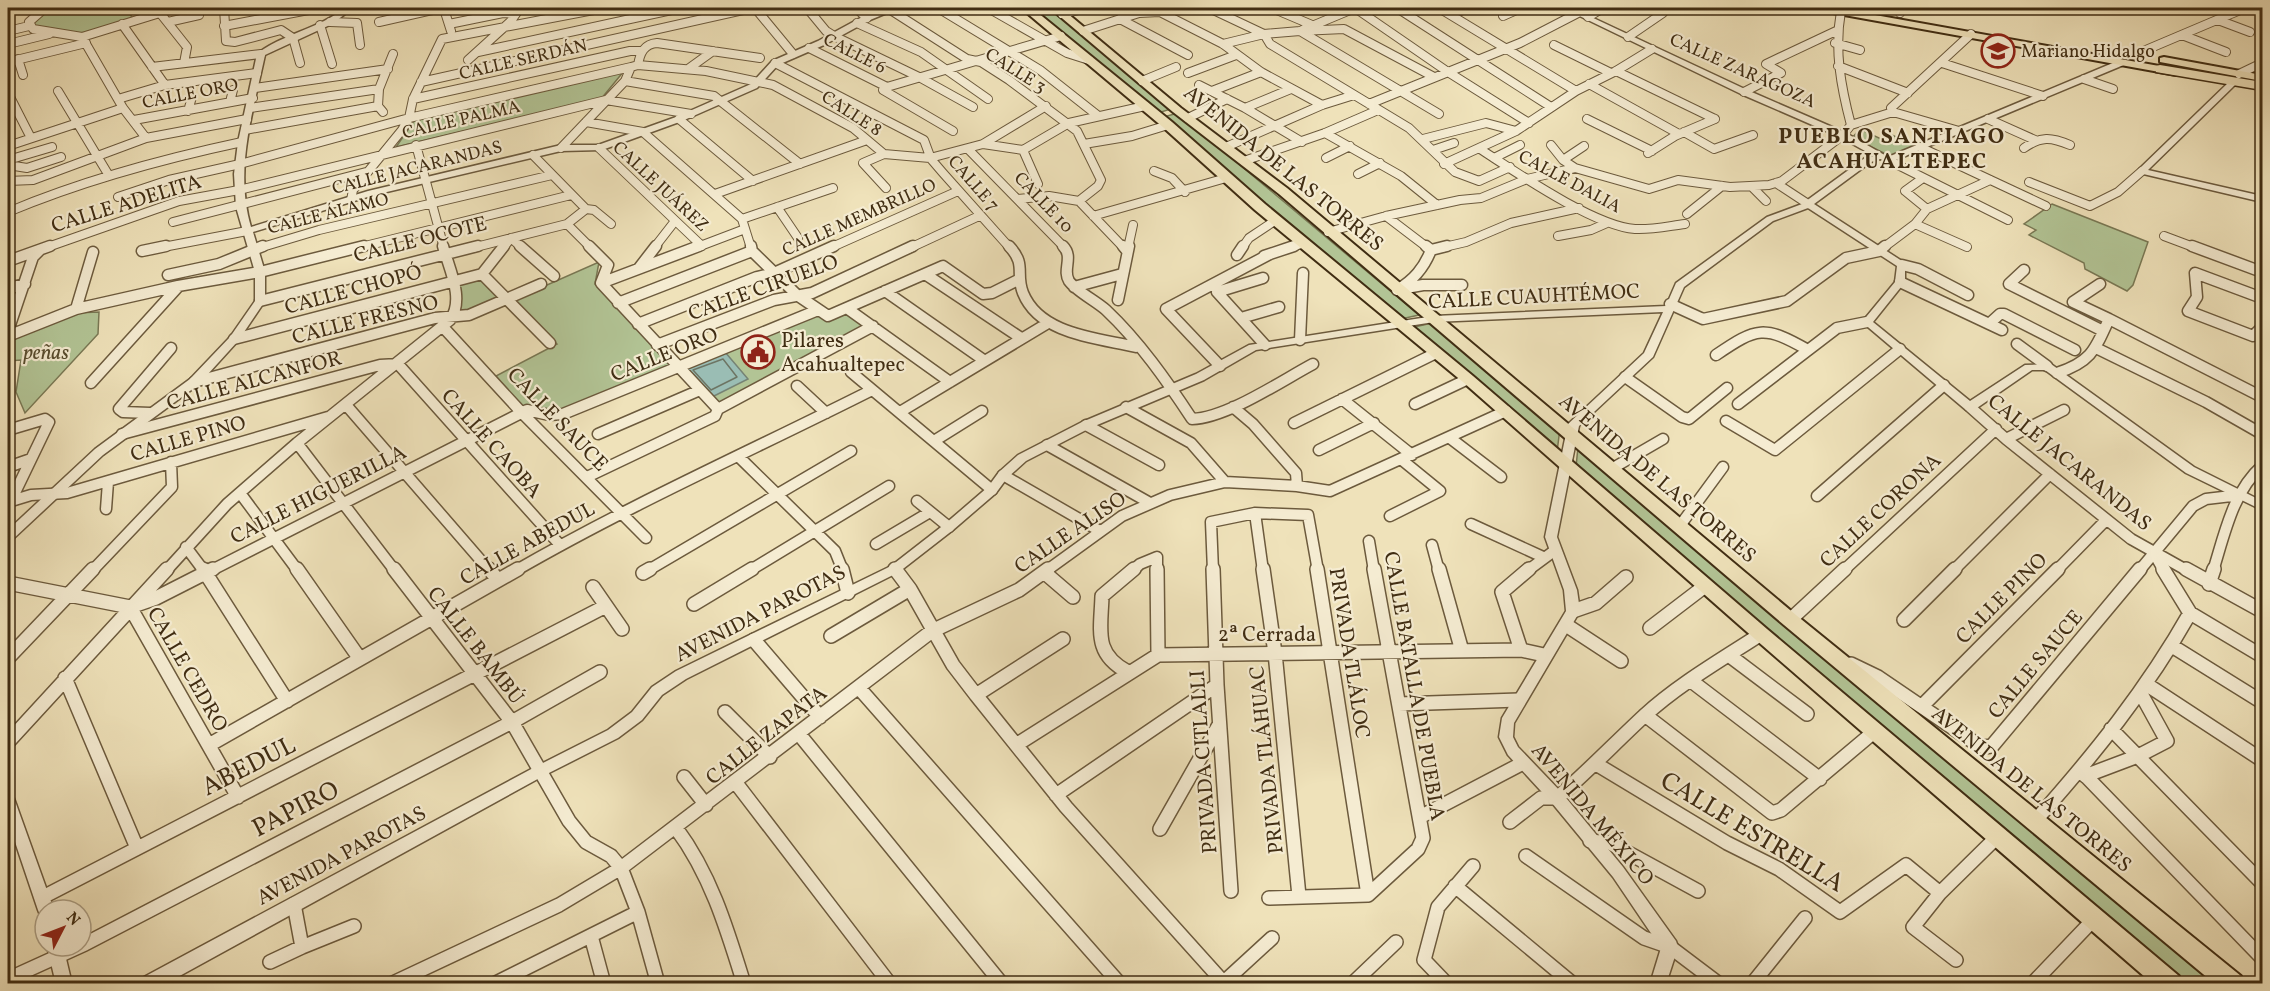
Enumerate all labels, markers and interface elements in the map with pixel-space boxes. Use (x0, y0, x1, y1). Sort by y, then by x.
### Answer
street label: CALLE 6 (818, 28, 890, 81)
street label: CALLE ZARAGOZA (1665, 28, 1820, 115)
school or university icon: Mariano Hidalgo (1980, 33, 2016, 69)
street label: CALLE SERDÁN (457, 34, 590, 87)
place label: Mariano Hidalgo (2021, 40, 2155, 65)
street label: CALLE 3 (980, 43, 1051, 100)
street label: CALLE ORO (140, 73, 240, 116)
street label: AVENIDA DE LAS TORRES (1177, 79, 1389, 259)
street label: CALLE 8 (816, 85, 886, 143)
street label: CALLE PALMA (400, 95, 523, 146)
district label: PUEBLO SANTIAGO ACAHUALTEPEC (1778, 122, 2006, 178)
street label: CALLE JACARANDAS (330, 135, 505, 202)
street label: CALLE JUÁREZ (606, 136, 714, 238)
street label: CALLE DALIA (1513, 145, 1625, 220)
street label: CALLE 7 (941, 150, 1004, 218)
street label: CALLE 10 (1007, 167, 1079, 239)
street label: CALLE ADELITA (48, 168, 205, 241)
street label: CALLE MEMBRILLO (779, 173, 941, 264)
street label: CALLE ÁLAMO (265, 187, 392, 242)
street label: CALLE OCOTE (351, 210, 490, 271)
street label: CALLE CIRUELO (684, 248, 843, 329)
street label: CALLE CHOPÓ (282, 258, 425, 323)
street label: CALLE CUAUHTÉMOC (1428, 277, 1641, 318)
street label: CALLE FRESNO (289, 288, 442, 353)
street label: CALLE ORO (607, 321, 723, 390)
place label: Pilares Acahualtepec (781, 327, 905, 380)
public building icon: Pilares Acahualtepec (740, 334, 776, 370)
park label: peñas (23, 339, 69, 368)
street label: CALLE ALCANFOR (164, 344, 345, 419)
street label: CALLE SAUCE (500, 362, 614, 478)
street label: CALLE CAOBA (434, 383, 548, 505)
street label: AVENIDA DE LAS TORRES (1552, 388, 1762, 571)
street label: CALLE JACARANDAS (1981, 388, 2157, 539)
street label: CALLE PINO (127, 409, 250, 470)
street label: CALLE HIGUERILLA (226, 438, 412, 552)
street label: CALLE CORONA (1814, 447, 1948, 575)
street label: CALLE ALISO (1009, 485, 1133, 581)
street label: CALLE ABEDUL (455, 495, 601, 593)
street label: CALLE PINO (1950, 547, 2054, 651)
street label: CALLE BATALLA DE PUEBLA (1376, 549, 1452, 823)
street label: AVENIDA PAROTAS (670, 559, 851, 670)
street label: PRIVADA TLÁLOC (1321, 566, 1376, 741)
street label: CALLE BAMBÚ (420, 581, 530, 711)
street label: CALLE CEDRO (139, 602, 234, 738)
street label: CALLE SAUCE (1982, 604, 2090, 726)
street label: 2ª Cerrada (1218, 621, 1316, 650)
street label: PRIVADA TLÁHUAC (1243, 664, 1292, 855)
street label: PRIVADA CITLALLI (1184, 669, 1225, 855)
street label: CALLE ZAPATA (700, 680, 834, 793)
street label: AVENIDA DE LAS TORRES (1925, 700, 2137, 880)
street label: ABEDUL (196, 728, 303, 806)
street label: AVENIDA MÉXICO (1524, 738, 1660, 892)
street label: CALLE ESTRELLA (1653, 763, 1851, 902)
street label: PAPIRO (246, 773, 346, 847)
street label: AVENIDA PAROTAS (252, 799, 432, 913)
north arrow (33, 898, 93, 958)
text: N (61, 908, 85, 931)

